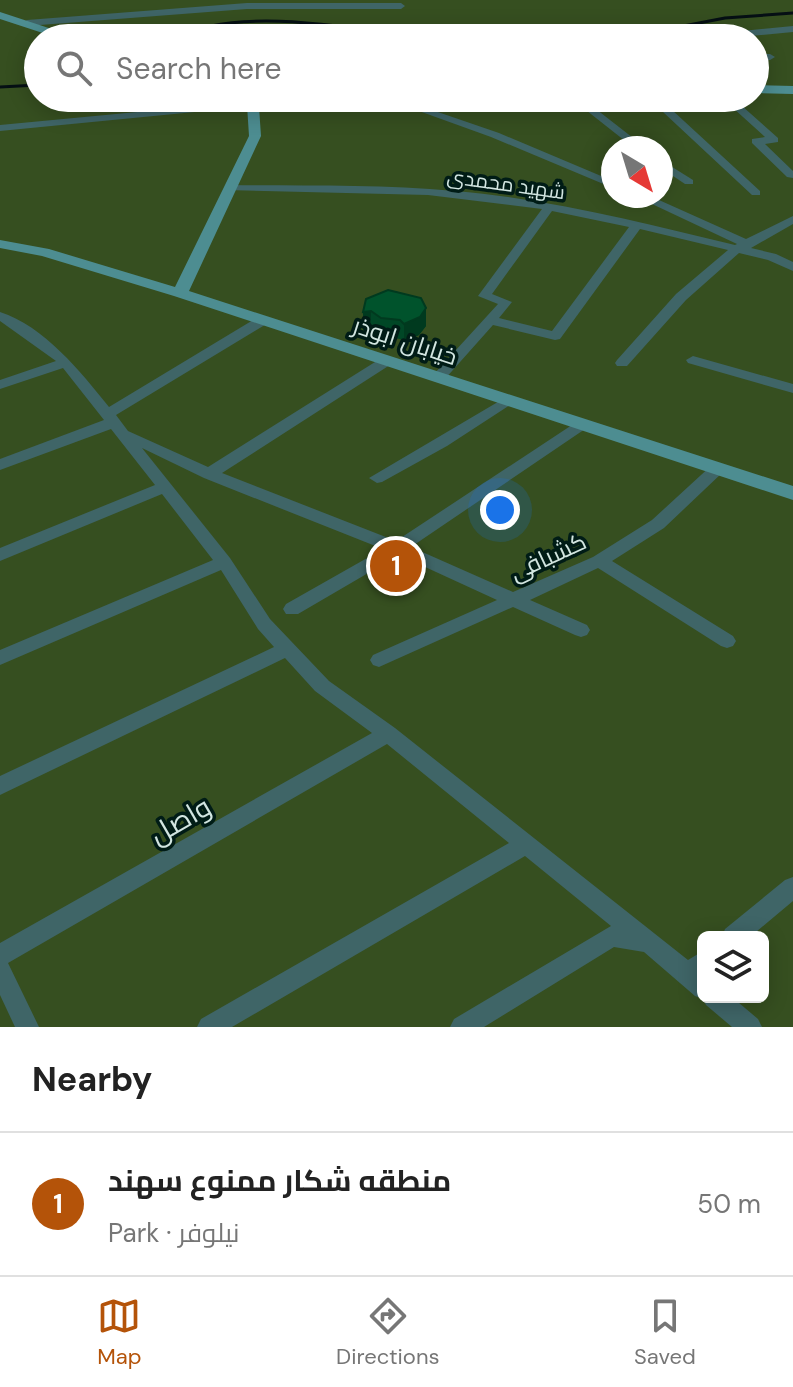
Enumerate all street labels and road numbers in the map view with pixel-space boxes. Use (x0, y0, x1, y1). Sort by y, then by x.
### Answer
street label: شهید محمدی (445, 163, 567, 205)
street label: خیابان ابوذر (347, 308, 461, 372)
street label: کشبافی (505, 525, 591, 588)
street label: واصل (143, 788, 218, 853)

